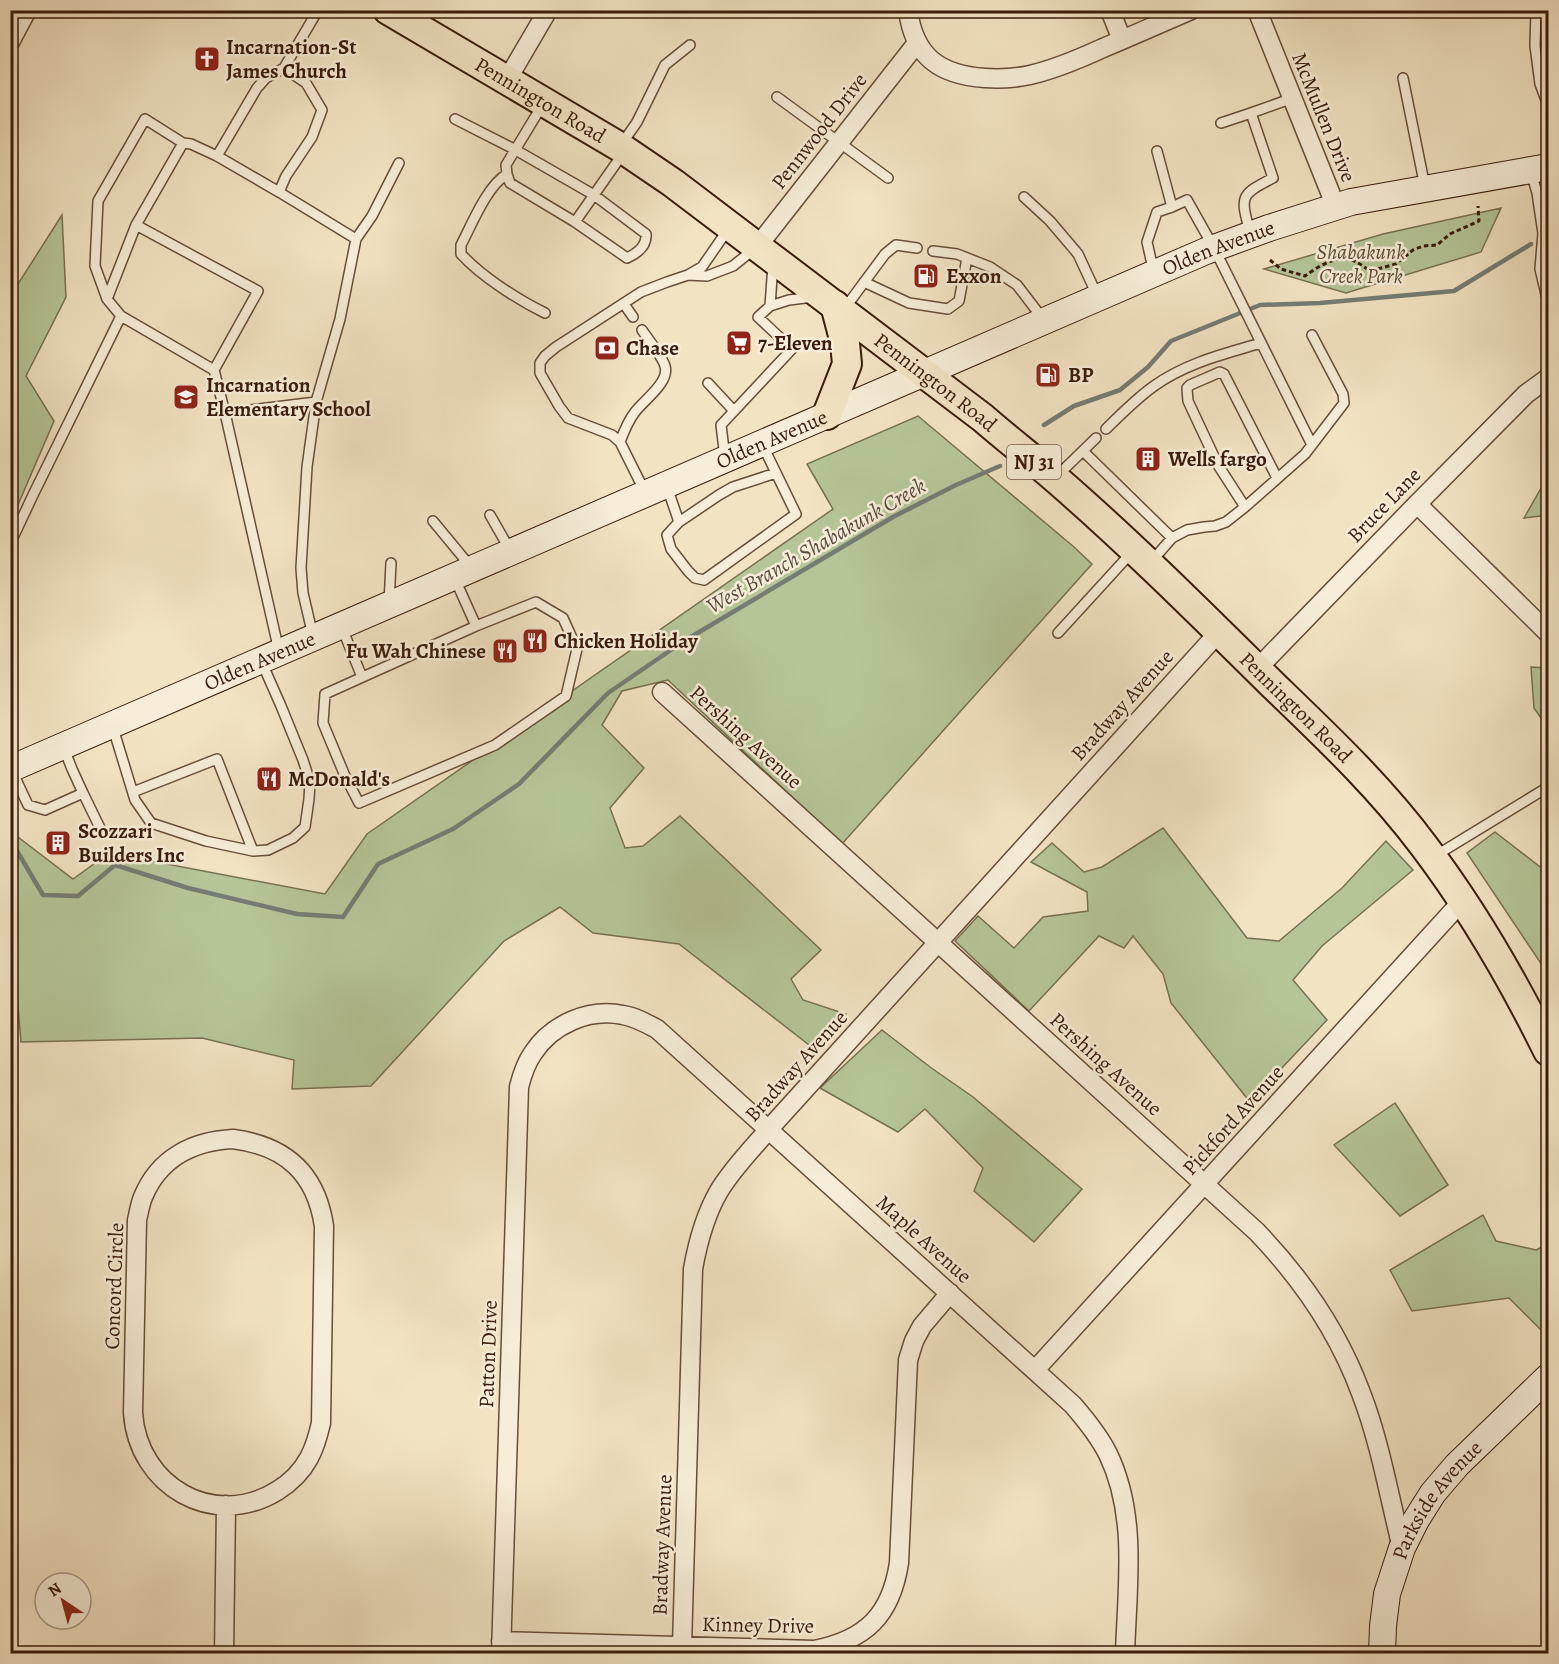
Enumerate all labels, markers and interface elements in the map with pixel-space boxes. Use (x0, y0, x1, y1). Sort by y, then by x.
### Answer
place label: Incarnation-St James Church (226, 33, 356, 85)
church icon: Incarnation-St James Church (192, 44, 222, 74)
street label: McMullen Drive (1285, 48, 1363, 186)
street label: Pennington Road (470, 50, 612, 150)
street label: Pennwood Drive (765, 67, 873, 195)
street label: Olden Avenue (1158, 213, 1278, 282)
park label: Shabakunk Creek Park (1317, 238, 1405, 290)
fuel station icon: Exxon (911, 261, 941, 291)
place label: Exxon (946, 262, 1002, 290)
street label: Pennington Road (868, 326, 1004, 439)
supermarket icon: 7-Eleven (724, 328, 754, 358)
place label: 7-Eleven (758, 329, 833, 357)
bank icon: Chase (592, 333, 622, 363)
place label: Chase (626, 334, 679, 362)
fuel station icon: BP (1033, 360, 1063, 390)
place label: BP (1068, 361, 1093, 389)
place label: Incarnation Elementary School (206, 371, 371, 423)
school or university icon: Incarnation Elementary School (171, 382, 201, 412)
street label: Olden Avenue (712, 403, 832, 476)
building icon: Wells fargo (1133, 444, 1163, 474)
road number: NJ 31 (1007, 445, 1061, 479)
place label: Wells fargo (1167, 445, 1267, 473)
street label: Bruce Lane (1341, 461, 1427, 549)
water label: West Branch Shabakunk Creek (701, 471, 931, 621)
street label: Olden Avenue (200, 624, 320, 697)
restaurant icon: Chicken Holiday (520, 626, 550, 656)
place label: Chicken Holiday (554, 627, 699, 655)
restaurant icon: Fu Wah Chinese (490, 636, 520, 666)
place label: Fu Wah Chinese (346, 637, 486, 665)
street label: Bradway Avenue (1064, 643, 1180, 767)
street label: Pennington Road (1233, 646, 1359, 770)
street label: Pershing Avenue (684, 679, 808, 795)
restaurant icon: McDonald's (254, 764, 284, 794)
place label: McDonald's (288, 765, 390, 793)
place label: Scozzari Builders Inc (78, 817, 185, 869)
building icon: Scozzari Builders Inc (43, 828, 73, 858)
street label: Bradway Avenue (738, 1004, 854, 1128)
street label: Pershing Avenue (1044, 1006, 1168, 1122)
street label: Pickford Avenue (1176, 1059, 1290, 1181)
street label: Maple Avenue (870, 1189, 978, 1289)
street label: Concord Circle (98, 1222, 130, 1350)
street label: Patton Drive (472, 1300, 504, 1408)
street label: Parkside Avenue (1385, 1434, 1488, 1563)
street label: Bradway Avenue (646, 1474, 678, 1616)
north arrow (33, 1571, 93, 1631)
text: N (44, 1577, 66, 1602)
street label: Kinney Drive (702, 1610, 814, 1640)

